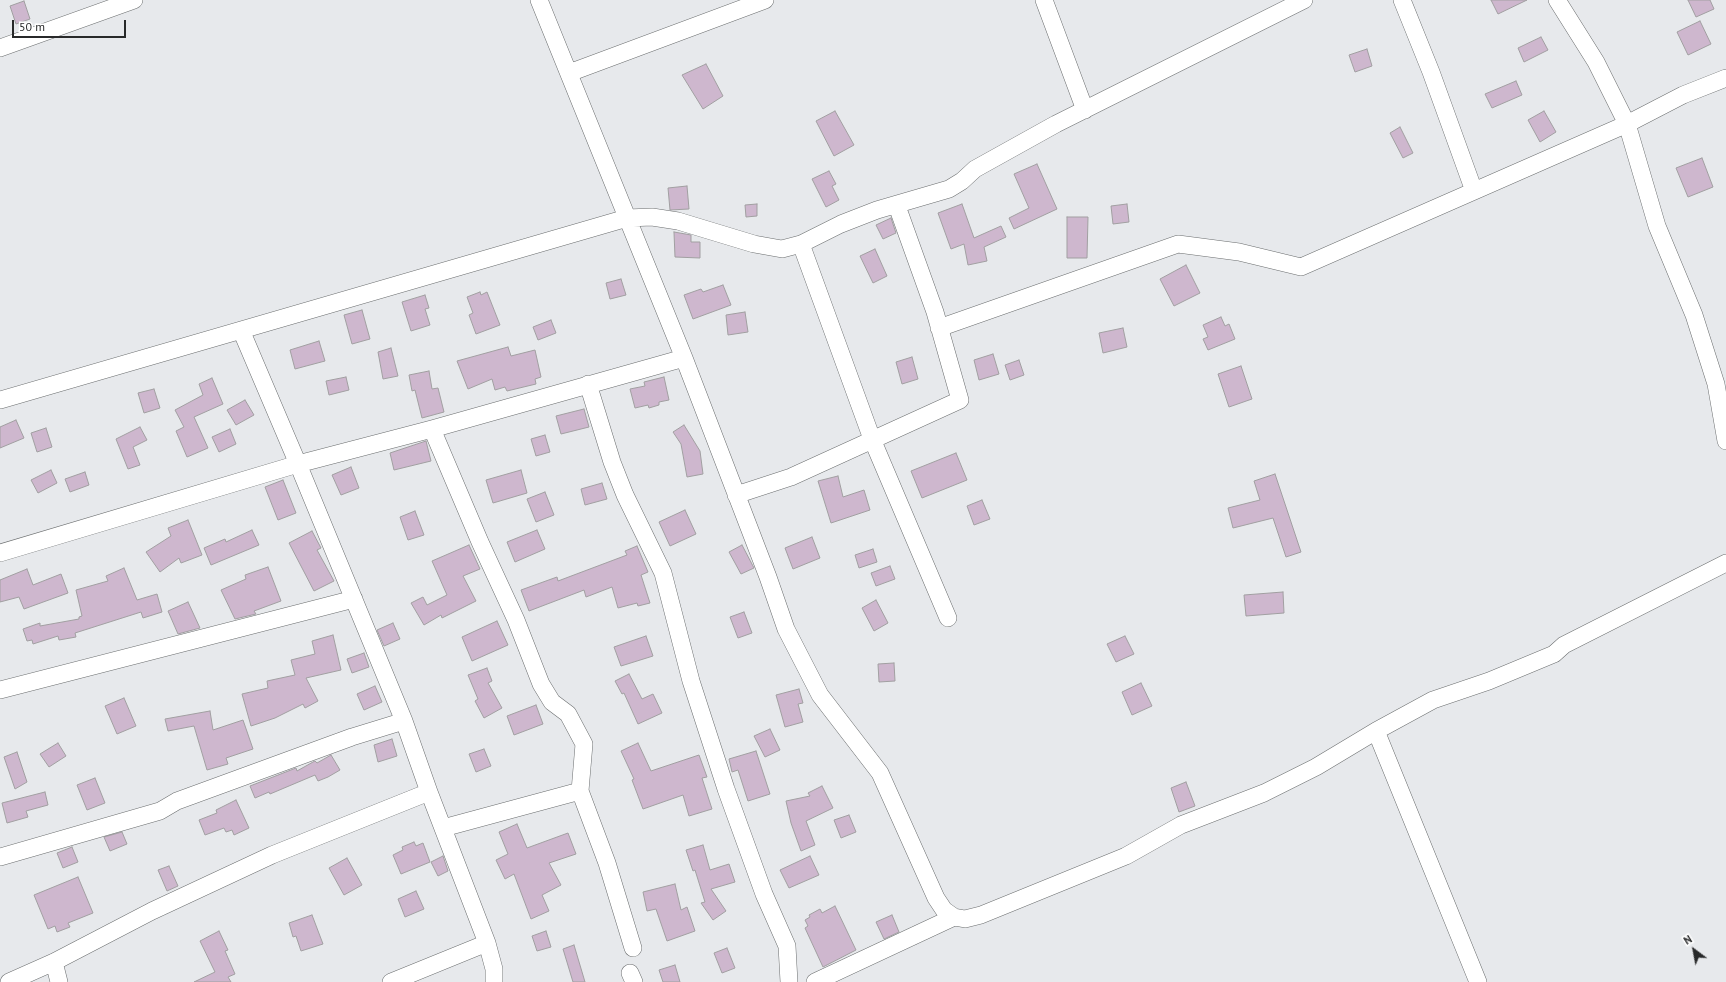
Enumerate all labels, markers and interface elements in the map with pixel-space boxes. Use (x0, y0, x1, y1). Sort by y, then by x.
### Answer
scale bar (14, 12, 128, 38)
text: 50 m (19, 19, 45, 34)
north arrow (1674, 930, 1714, 970)
text: N (1681, 932, 1694, 948)

